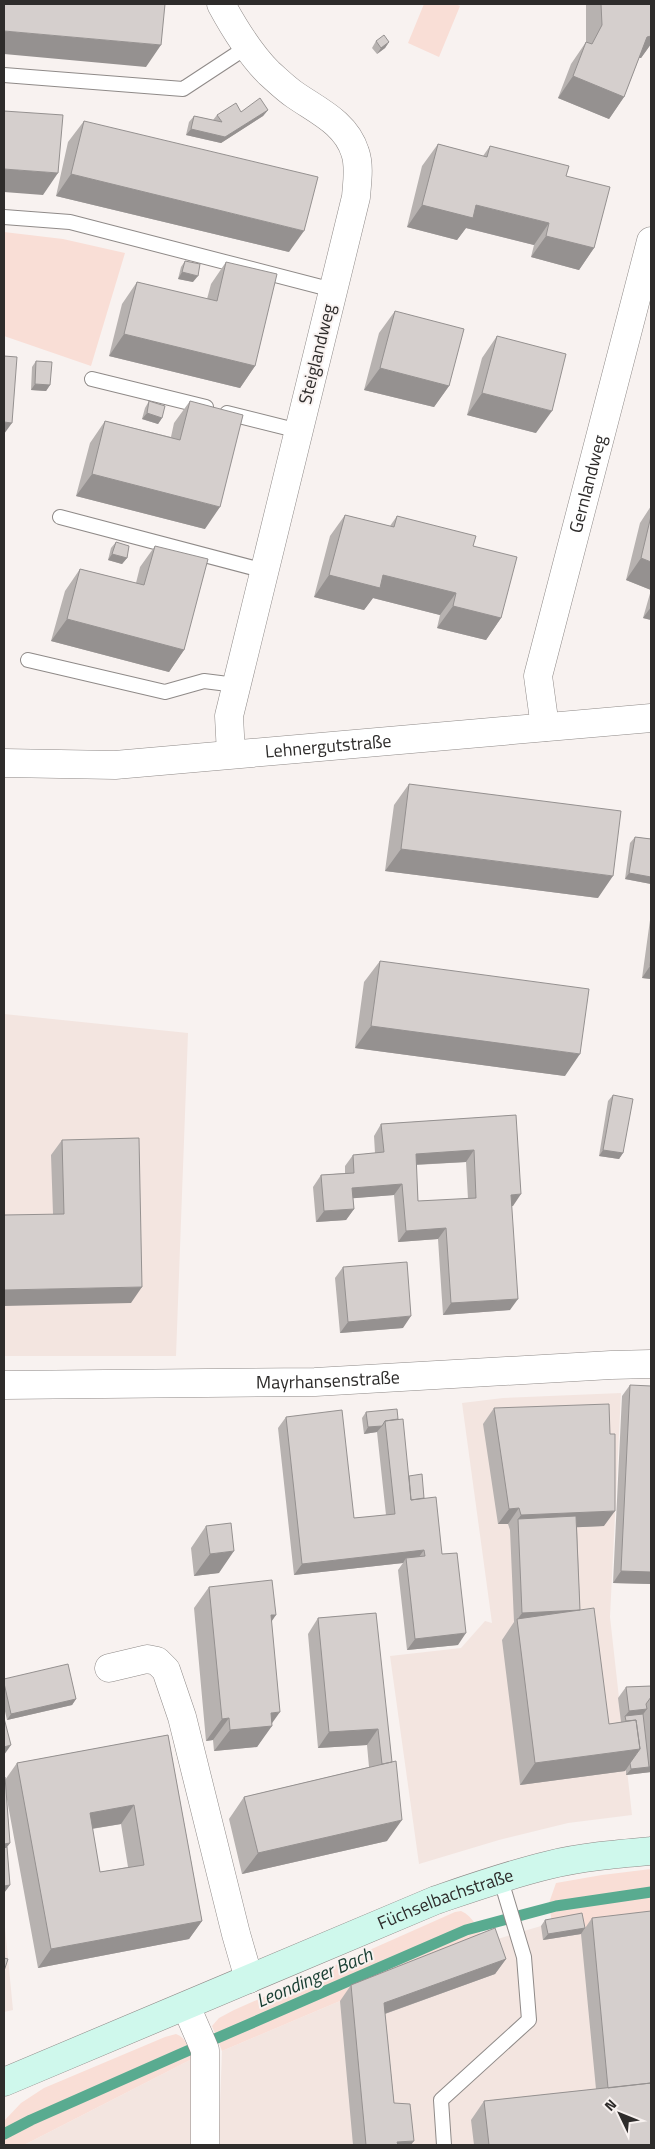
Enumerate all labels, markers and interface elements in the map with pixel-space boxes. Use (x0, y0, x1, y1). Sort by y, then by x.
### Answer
street label: Steiglandweg (291, 301, 342, 407)
street label: Gernlandweg (562, 432, 613, 536)
street label: Lehnergutstraße (264, 727, 392, 765)
street label: Mayrhansenstraße (256, 1363, 401, 1396)
street label: Füchselbachstraße (373, 1861, 517, 1936)
water label: Leondinger Bach (251, 1939, 377, 2014)
north arrow (595, 2089, 645, 2139)
text: N (599, 2094, 621, 2116)

